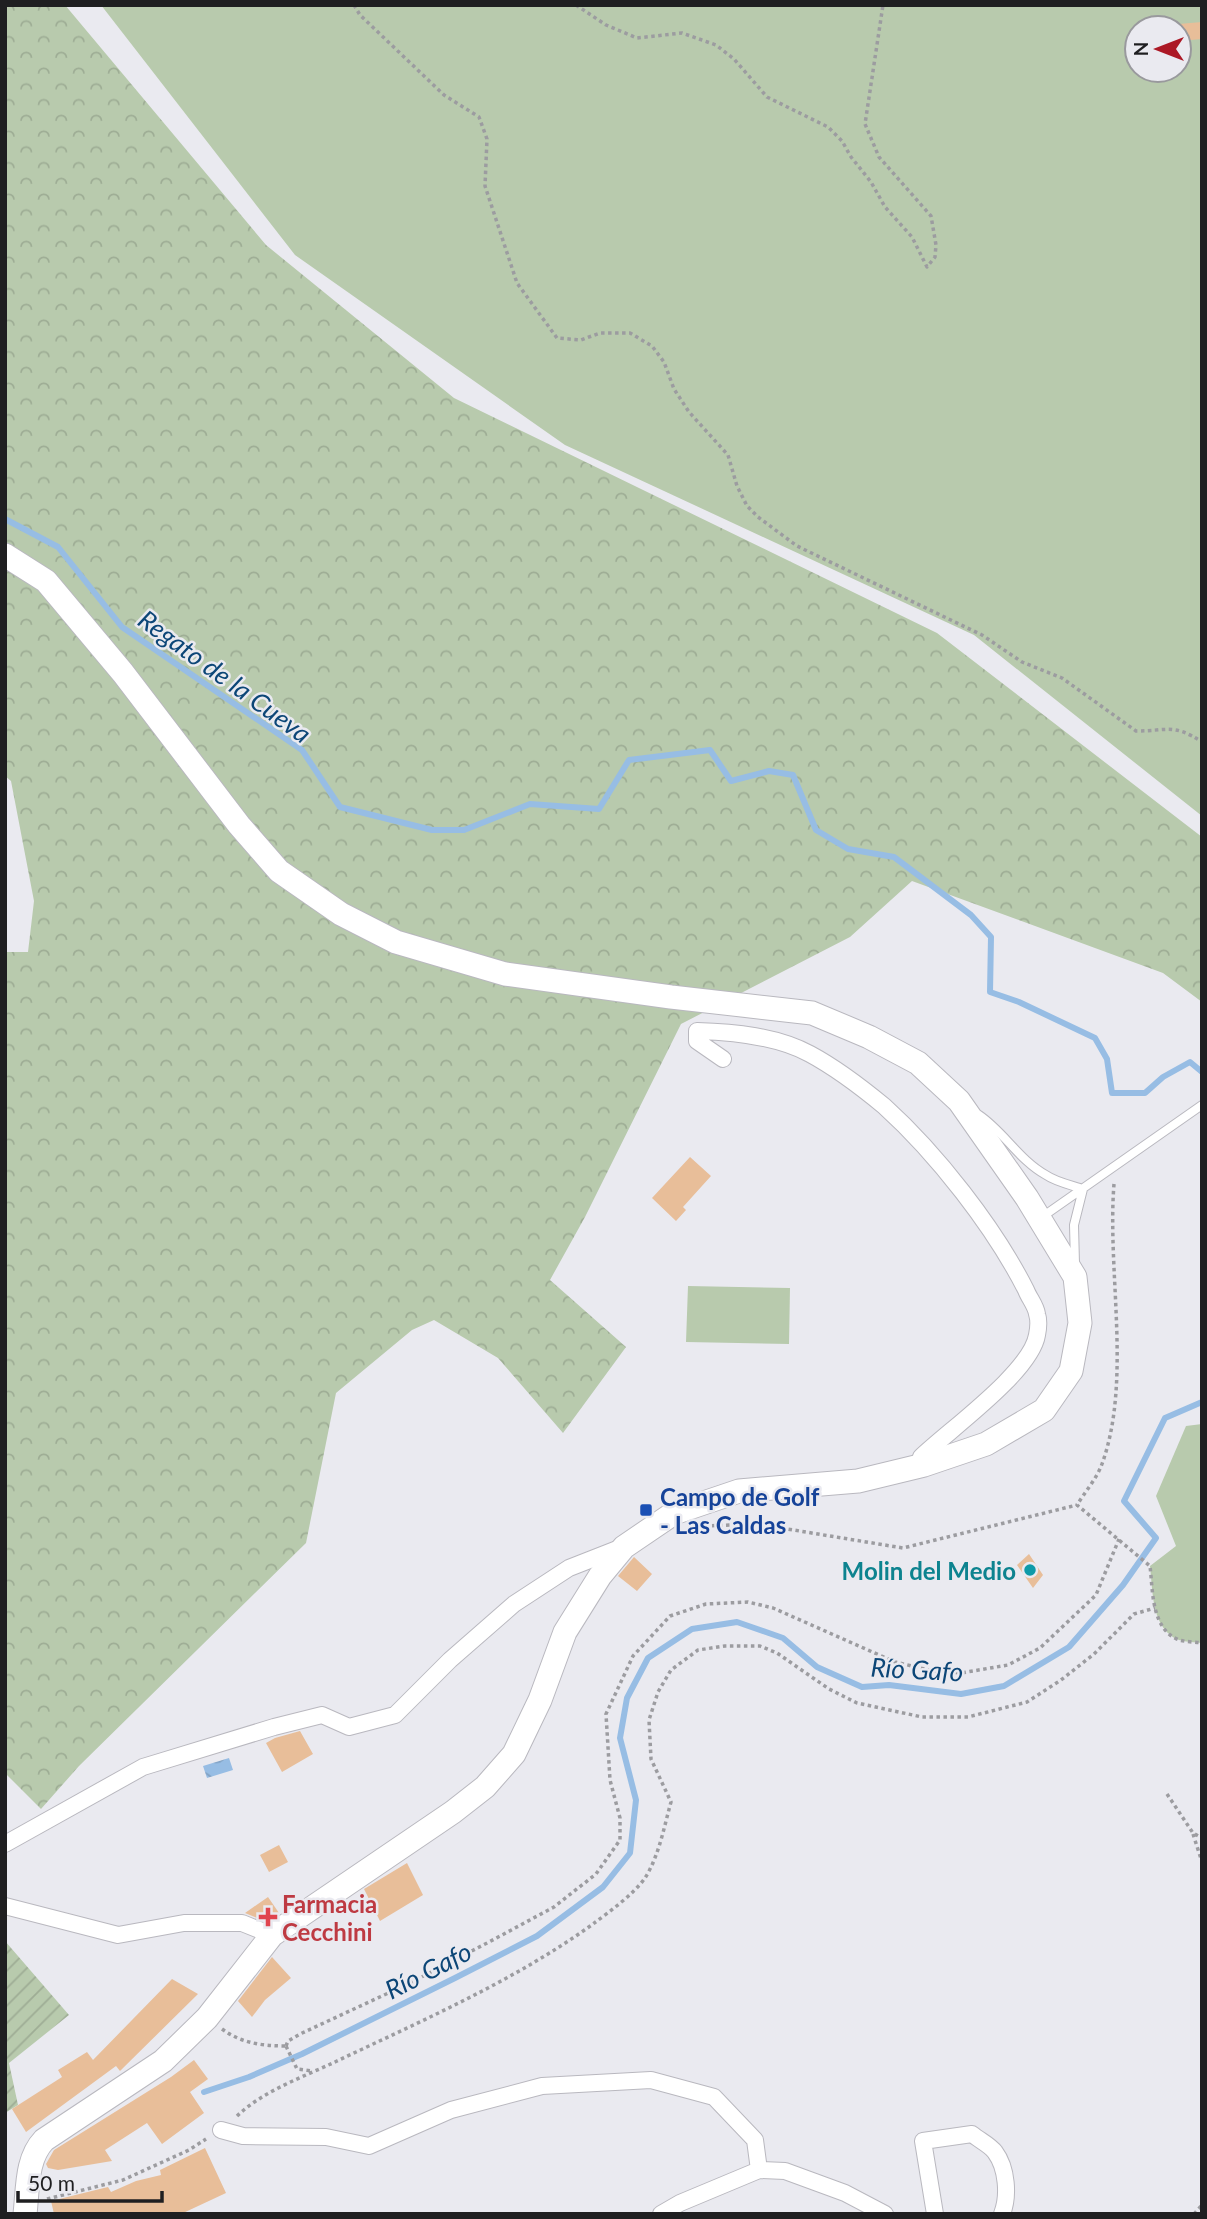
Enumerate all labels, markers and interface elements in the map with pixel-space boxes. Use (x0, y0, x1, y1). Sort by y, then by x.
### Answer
north arrow (1123, 14, 1193, 84)
text: N (1129, 42, 1152, 56)
water label: Regato de la Cueva (132, 603, 318, 749)
place label: Campo de Golf - Las Caldas (660, 1482, 820, 1539)
marker: Campo de Golf - Las Caldas (638, 1502, 654, 1518)
place label: Molin del Medio (842, 1556, 1016, 1585)
marker: Molin del Medio (1022, 1562, 1038, 1578)
water label: Río Gafo (870, 1651, 964, 1687)
place label: Farmacia Cecchini (282, 1889, 377, 1946)
marker: Farmacia Cecchini (260, 1909, 276, 1925)
water label: Río Gafo (379, 1935, 477, 2005)
scale bar (18, 2160, 161, 2204)
text: 50 m (28, 2170, 75, 2195)

